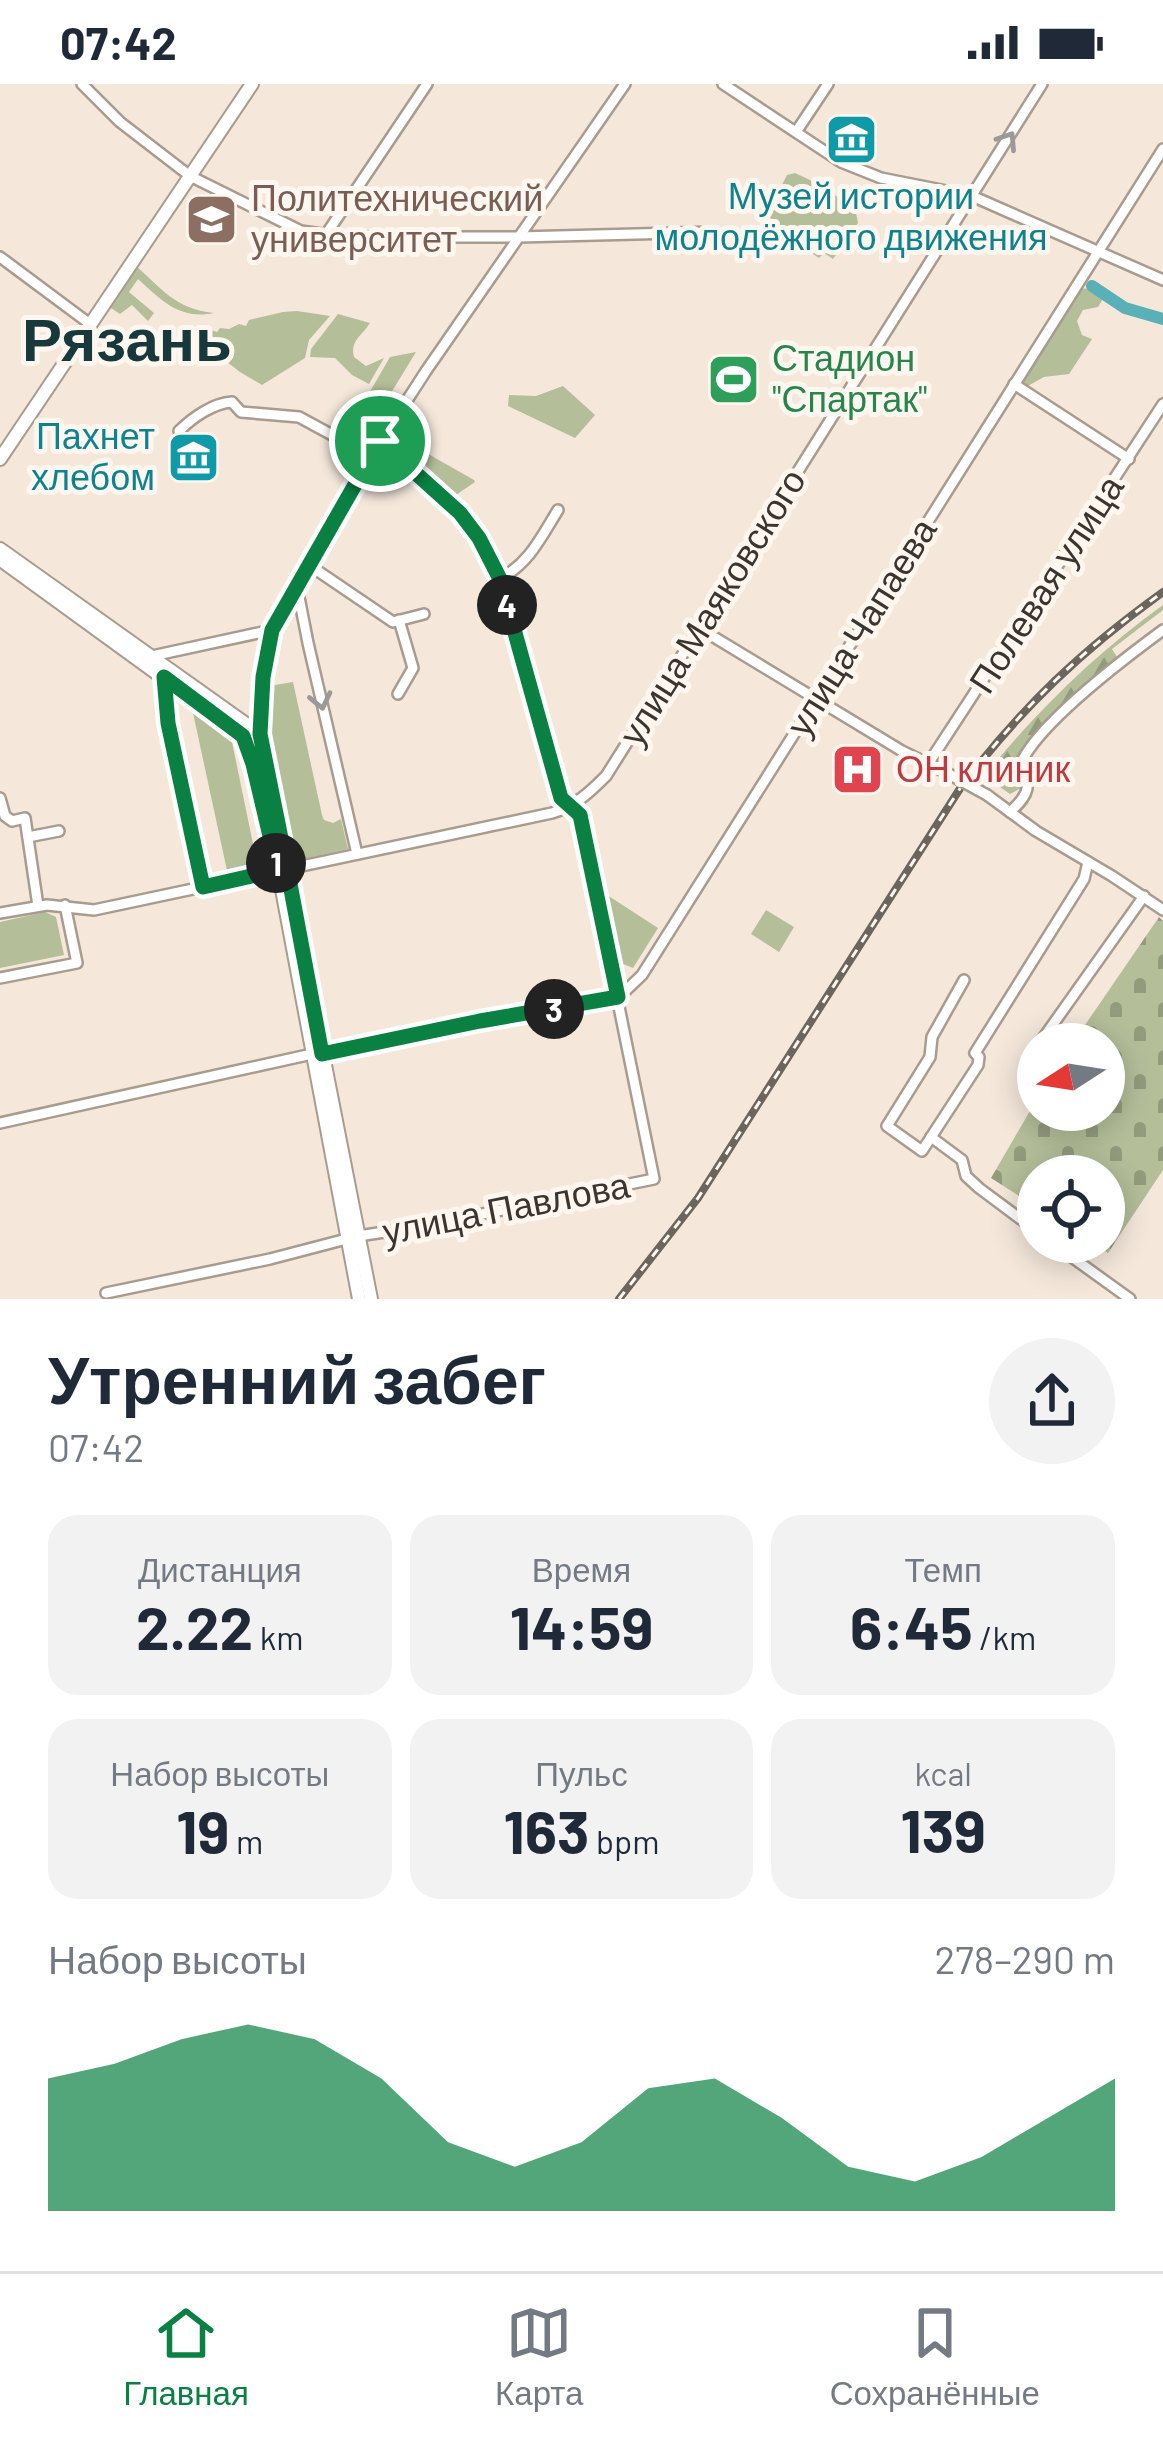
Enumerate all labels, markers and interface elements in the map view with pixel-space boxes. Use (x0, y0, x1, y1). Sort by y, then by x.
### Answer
text: 07:42 (60, 15, 177, 69)
museum icon: Музей истории молодёжного движения (823, 112, 879, 168)
one-way arrow (994, 131, 1016, 153)
place label: Музей истории молодёжного движения (654, 173, 1048, 258)
place label: Политехнический университет (251, 175, 543, 260)
school or university icon: Политехнический университет (184, 191, 240, 247)
district label: Рязань (22, 301, 232, 373)
place label: Стадион "Спартак" (772, 335, 928, 420)
sports icon: Стадион "Спартак" (705, 351, 761, 407)
pin (329, 390, 431, 492)
icon: arrive (347, 408, 413, 474)
place label: Пахнет хлебом (31, 413, 155, 497)
museum icon: Пахнет хлебом (166, 429, 222, 485)
street label: улица Маяковского (608, 460, 814, 753)
street label: Полевая улица (958, 466, 1132, 701)
street label: улица Чапаева (776, 509, 945, 743)
pin: 4 (477, 575, 537, 635)
text: 4 (497, 585, 517, 625)
one-way arrow (307, 691, 332, 711)
hospital icon: ОН клиник (829, 741, 885, 797)
place label: ОН клиник (896, 746, 1070, 789)
pin: 1 (246, 833, 306, 893)
text: 1 (270, 843, 282, 883)
pin: 3 (524, 979, 584, 1039)
text: 3 (545, 989, 563, 1029)
north arrow (1017, 1023, 1125, 1131)
map controls (1017, 1023, 1125, 1263)
button: locate (1017, 1155, 1125, 1263)
street label: улица Павлова (379, 1161, 634, 1253)
text: Утренний забег (48, 1338, 546, 1417)
button: share (989, 1338, 1115, 1464)
text: 07:42 (48, 1423, 144, 1470)
text: Дистанция (138, 1549, 302, 1589)
text: Время (532, 1549, 631, 1589)
text: Темп (905, 1549, 982, 1589)
text: 2.22 (136, 1590, 253, 1662)
text: 14:59 (510, 1590, 653, 1662)
text: 6:45 (850, 1590, 973, 1662)
text: km (253, 1617, 304, 1657)
text: /km (973, 1617, 1036, 1657)
text: Набор высоты (110, 1753, 329, 1793)
text: Пульс (535, 1753, 628, 1793)
text: kcal (914, 1753, 972, 1793)
text: 139 (900, 1793, 986, 1865)
text: 19 (176, 1794, 229, 1866)
text: 163 (503, 1794, 589, 1866)
text: m (229, 1821, 263, 1861)
text: bpm (589, 1821, 659, 1861)
text: Набор высоты (48, 1935, 307, 1982)
text: 278–290 m (934, 1935, 1115, 1982)
tab: Главная (123, 2300, 249, 2413)
tab: Карта (495, 2300, 583, 2413)
tab: Сохранённые (830, 2300, 1040, 2413)

